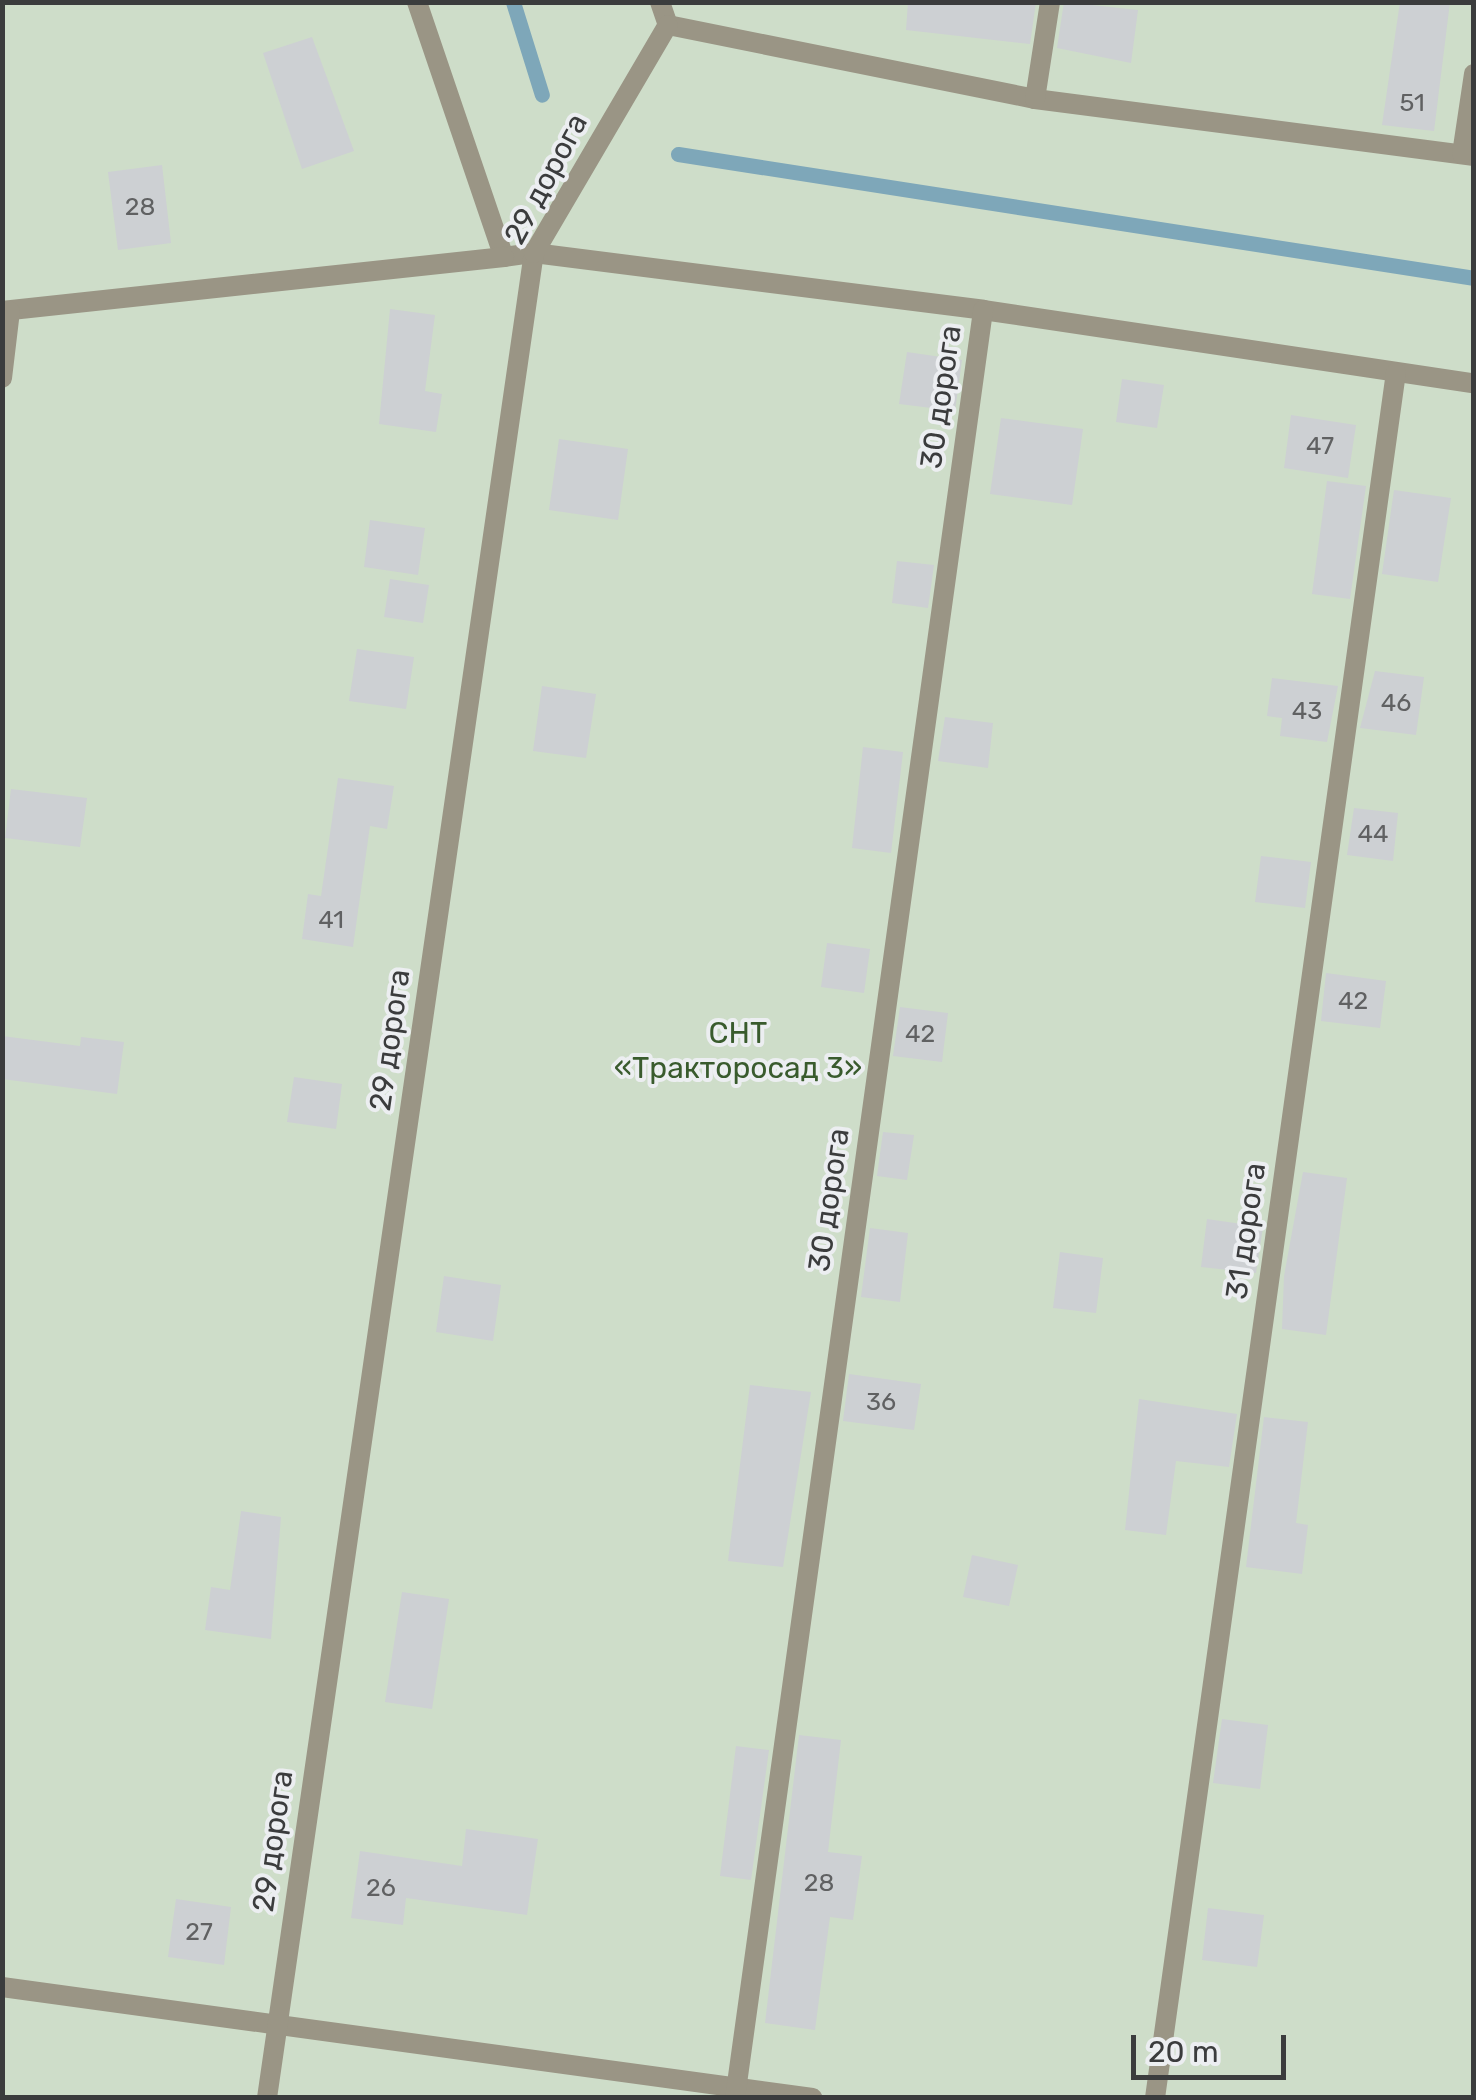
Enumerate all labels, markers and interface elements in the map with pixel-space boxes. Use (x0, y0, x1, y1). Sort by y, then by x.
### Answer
house number: 51 (1399, 88, 1425, 118)
street label: 29 дорога (497, 108, 595, 250)
house number: 28 (125, 192, 155, 222)
street label: 30 дорога (913, 323, 969, 471)
house number: 47 (1306, 431, 1334, 461)
house number: 46 (1381, 688, 1411, 718)
house number: 43 (1292, 696, 1322, 726)
house number: 44 (1357, 819, 1389, 849)
house number: 41 (318, 905, 344, 935)
street label: 29 дорога (362, 967, 418, 1113)
house number: 42 (1338, 986, 1368, 1016)
park label: СНТ «Тракторосад 3» (614, 1015, 862, 1086)
house number: 42 (905, 1019, 935, 1049)
street label: 30 дорога (801, 1126, 857, 1274)
street label: 31 дорога (1219, 1160, 1273, 1302)
house number: 36 (866, 1387, 896, 1417)
street label: 29 дорога (245, 1768, 301, 1914)
house number: 28 (804, 1868, 834, 1898)
house number: 26 (366, 1873, 396, 1903)
house number: 27 (185, 1917, 213, 1947)
scale bar (1136, 2015, 1291, 2077)
text: 20 m (1148, 2034, 1219, 2070)

